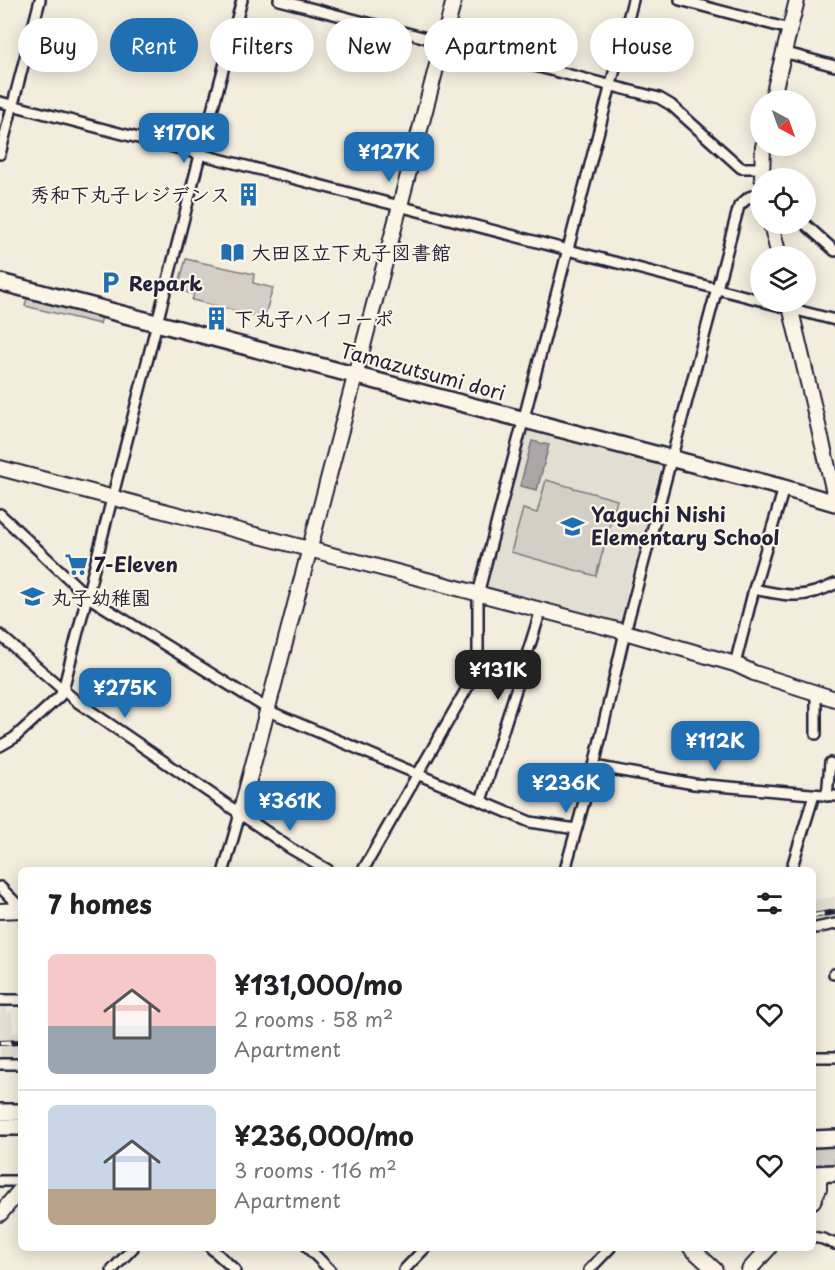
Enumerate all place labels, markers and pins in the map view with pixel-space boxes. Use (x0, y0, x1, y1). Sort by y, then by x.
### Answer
pin: ¥170K (142, 113, 226, 164)
pin: ¥127K (347, 132, 431, 183)
place label: 秀和下丸子レジデンス (30, 179, 230, 209)
building icon: 秀和下丸子レジデンス (235, 181, 261, 207)
place label: 大田区立下丸子図書館 (251, 237, 451, 267)
library icon: 大田区立下丸子図書館 (220, 239, 246, 265)
place label: Repark (129, 268, 203, 298)
parking icon: Repark (98, 270, 124, 296)
place label: 下丸子ハイコーポ (234, 303, 394, 333)
building icon: 下丸子ハイコーポ (203, 305, 229, 331)
place label: Yaguchi Nishi Elementary School (591, 499, 779, 552)
school or university icon: Yaguchi Nishi Elementary School (560, 513, 586, 539)
place label: 7-Eleven (94, 549, 178, 579)
supermarket icon: 7-Eleven (63, 551, 89, 577)
place label: 丸子幼稚園 (51, 582, 151, 612)
school or university icon: 丸子幼稚園 (20, 584, 46, 610)
pin: ¥131K (456, 650, 540, 701)
pin: ¥275K (83, 668, 167, 719)
pin: ¥112K (673, 721, 757, 772)
pin: ¥236K (524, 763, 608, 814)
pin: ¥361K (248, 781, 332, 832)

